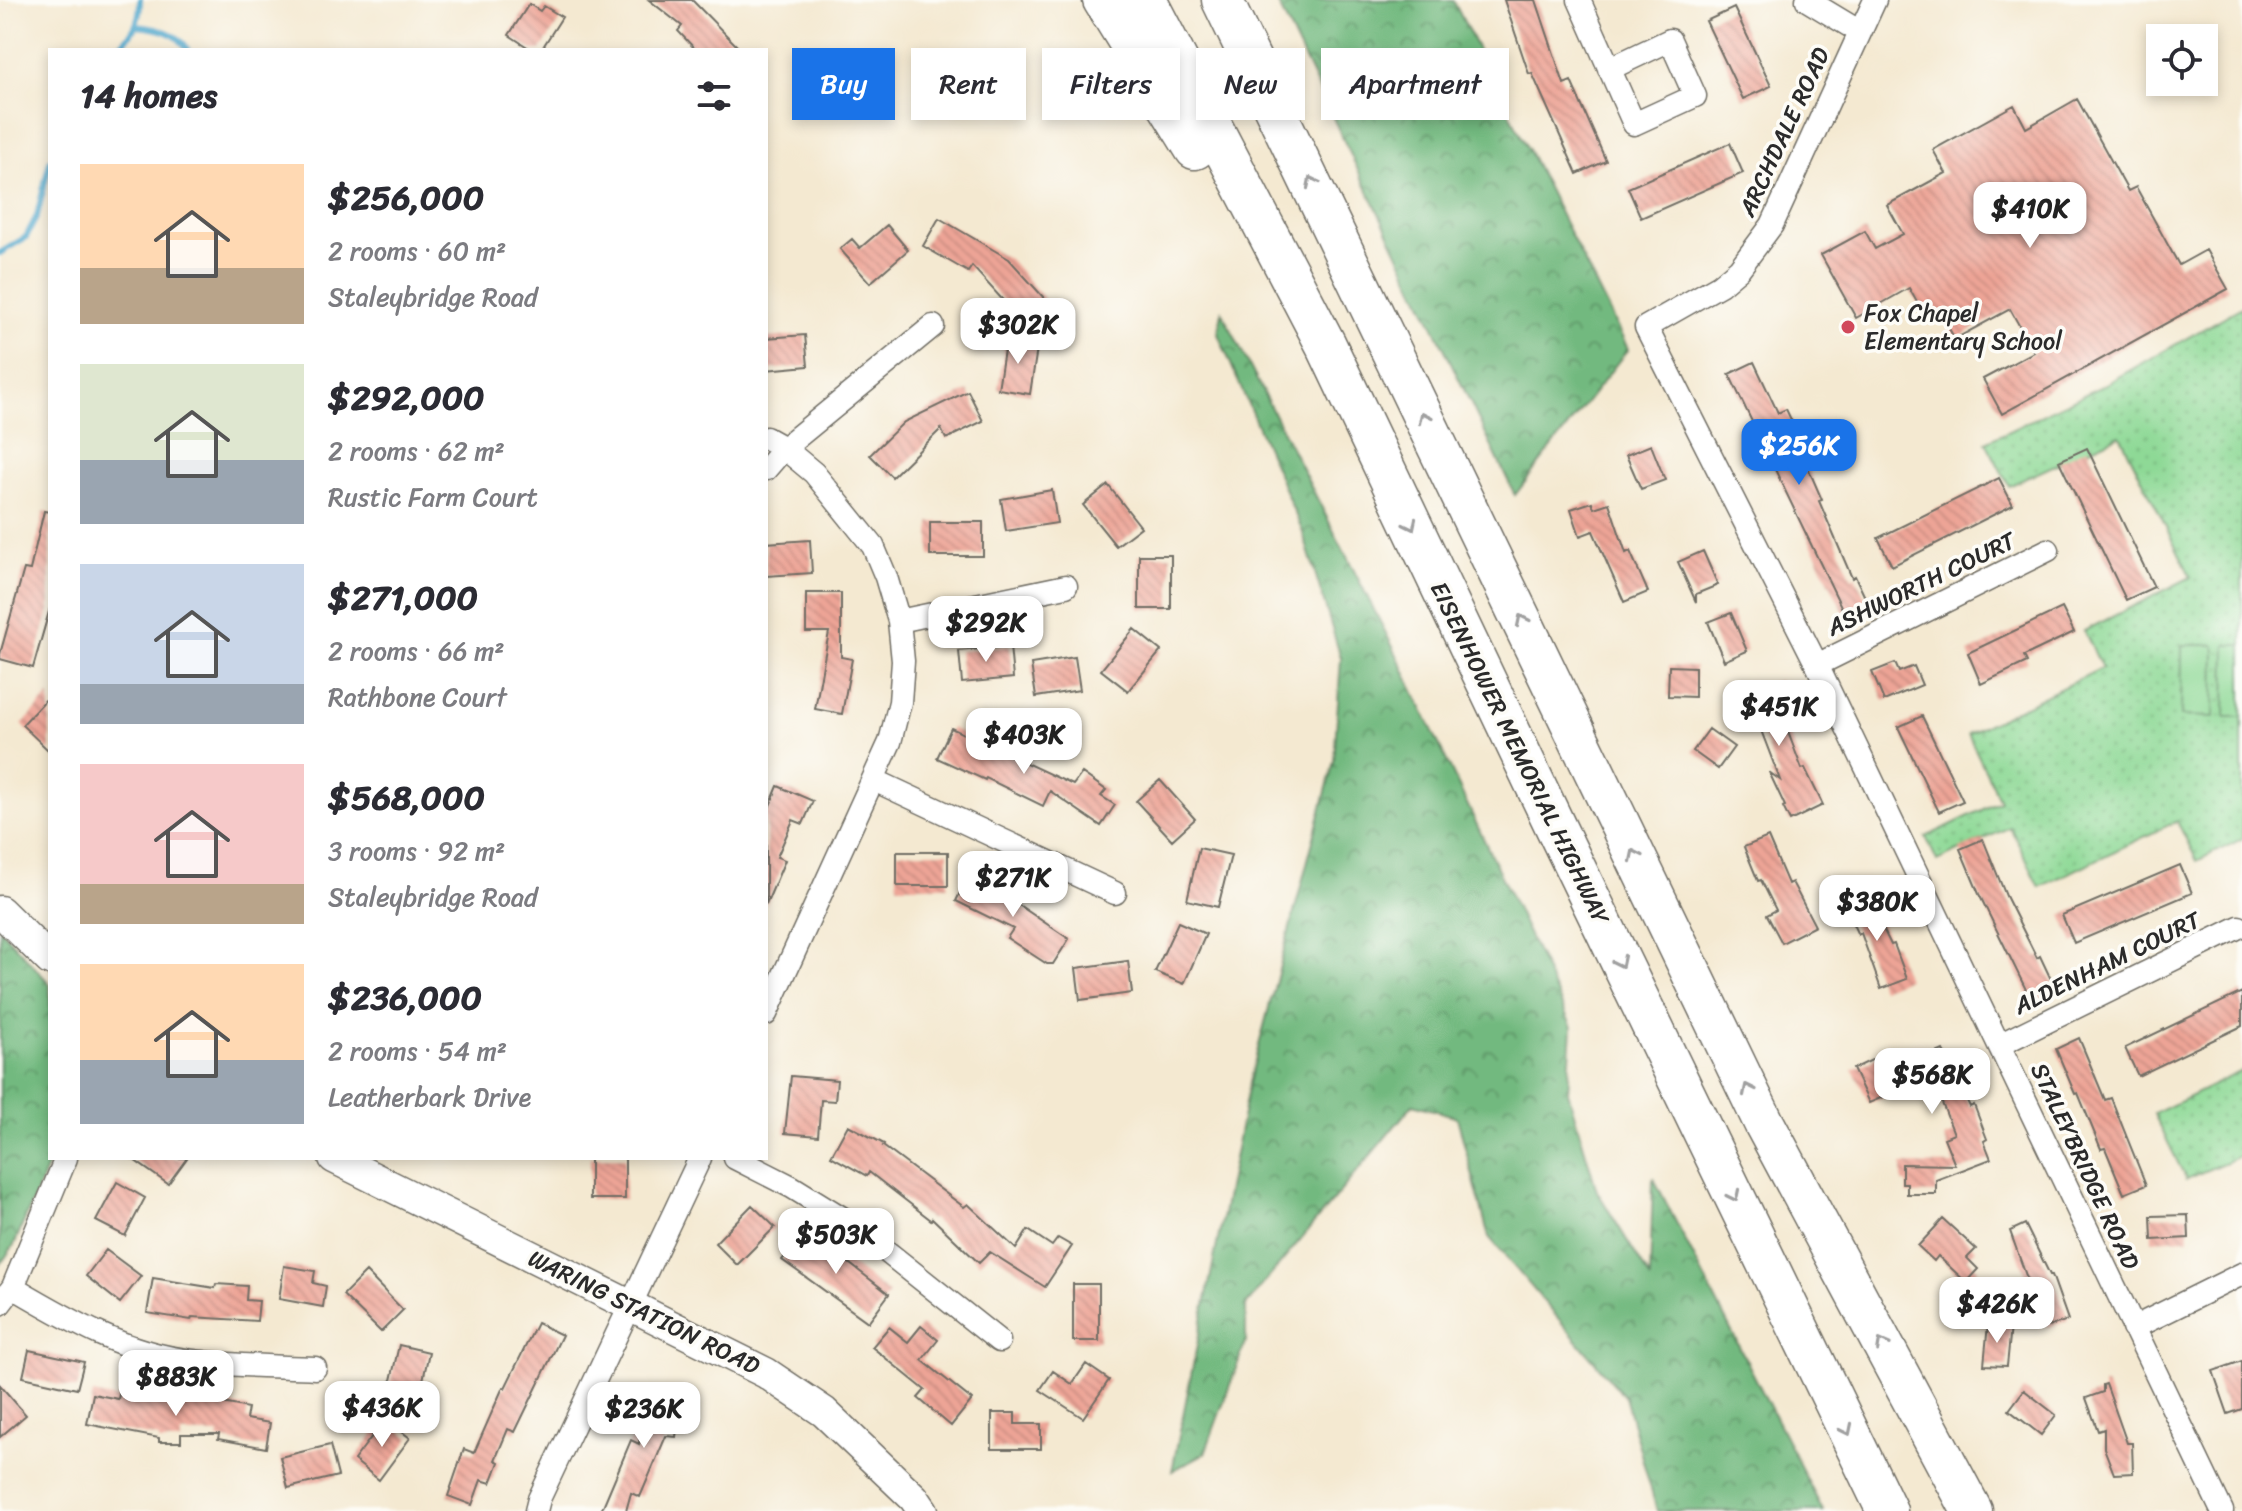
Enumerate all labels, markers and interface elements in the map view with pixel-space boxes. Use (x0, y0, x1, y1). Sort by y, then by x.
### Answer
map controls (2146, 24, 2218, 96)
button: locate (2146, 24, 2218, 96)
street label: ARCHDALE ROAD (1726, 40, 1842, 225)
chip: Buy (792, 48, 895, 120)
chip: Rent (911, 48, 1026, 120)
chip: Filters (1042, 48, 1180, 120)
chip: New (1196, 48, 1305, 120)
chip: Apartment (1321, 48, 1509, 120)
text: 14 homes (80, 66, 217, 126)
icon: filters (692, 74, 736, 118)
text: $256,000 (328, 168, 484, 228)
one-way arrow (1306, 176, 1322, 191)
pin: $410K (1974, 182, 2086, 250)
text: $410K (1991, 185, 2069, 231)
icon: home (144, 196, 240, 292)
text: 2 rooms · 60 m² (328, 228, 506, 274)
text: Staleybridge Road (328, 274, 538, 320)
place label: Fox Chapel Elementary School (1864, 292, 2063, 362)
pin: $302K (962, 298, 1074, 366)
text: $302K (978, 301, 1058, 347)
marker: Fox Chapel Elementary School (1839, 318, 1857, 336)
text: $292,000 (328, 368, 485, 428)
icon: home (144, 396, 240, 492)
one-way arrow (1418, 410, 1434, 425)
pin: $256K (1743, 419, 1855, 487)
text: $256K (1760, 422, 1838, 468)
text: 2 rooms · 62 m² (328, 428, 505, 474)
text: Rustic Farm Court (328, 474, 538, 520)
one-way arrow (1401, 517, 1417, 532)
street label: ASHWORTH COURT (1818, 519, 2025, 648)
text: $271,000 (328, 568, 478, 628)
street label: EISENHOWER MEMORIAL HIGHWAY (1418, 574, 1622, 933)
icon: home (144, 596, 240, 692)
pin: $292K (930, 596, 1042, 664)
text: $292K (946, 599, 1026, 645)
one-way arrow (1516, 614, 1532, 629)
text: 2 rooms · 66 m² (328, 628, 504, 674)
text: Rathbone Court (328, 674, 507, 720)
pin: $451K (1723, 680, 1835, 748)
text: $451K (1741, 683, 1817, 729)
pin: $403K (968, 708, 1080, 776)
text: $403K (984, 711, 1064, 757)
text: $568,000 (328, 768, 485, 828)
icon: home (144, 796, 240, 892)
text: 3 rooms · 92 m² (328, 828, 505, 874)
one-way arrow (1629, 848, 1645, 863)
pin: $271K (957, 851, 1069, 919)
text: $271K (976, 854, 1050, 900)
text: Staleybridge Road (328, 874, 538, 920)
pin: $380K (1821, 875, 1933, 943)
text: $380K (1837, 878, 1917, 924)
street label: ALDENHAM COURT (2005, 899, 2209, 1027)
one-way arrow (1611, 953, 1626, 968)
text: $236,000 (328, 968, 482, 1028)
icon: home (144, 996, 240, 1092)
text: 2 rooms · 54 m² (328, 1028, 507, 1074)
pin: $568K (1876, 1048, 1988, 1116)
text: $568K (1892, 1051, 1972, 1097)
street label: STALEYBRIDGE ROAD (2019, 1056, 2152, 1277)
text: Leatherbark Drive (328, 1074, 531, 1120)
one-way arrow (1742, 1083, 1758, 1097)
one-way arrow (1724, 1187, 1740, 1202)
pin: $503K (780, 1208, 892, 1276)
text: $503K (796, 1211, 876, 1257)
street label: WARING STATION ROAD (521, 1238, 768, 1387)
pin: $426K (1941, 1277, 2053, 1345)
text: $426K (1957, 1280, 2037, 1326)
one-way arrow (1877, 1337, 1892, 1352)
pin: $883K (120, 1350, 232, 1418)
text: $883K (137, 1353, 215, 1399)
pin: $436K (326, 1381, 438, 1449)
pin: $236K (588, 1382, 700, 1450)
text: $436K (343, 1384, 421, 1430)
text: $236K (605, 1385, 683, 1431)
one-way arrow (1837, 1421, 1853, 1436)

